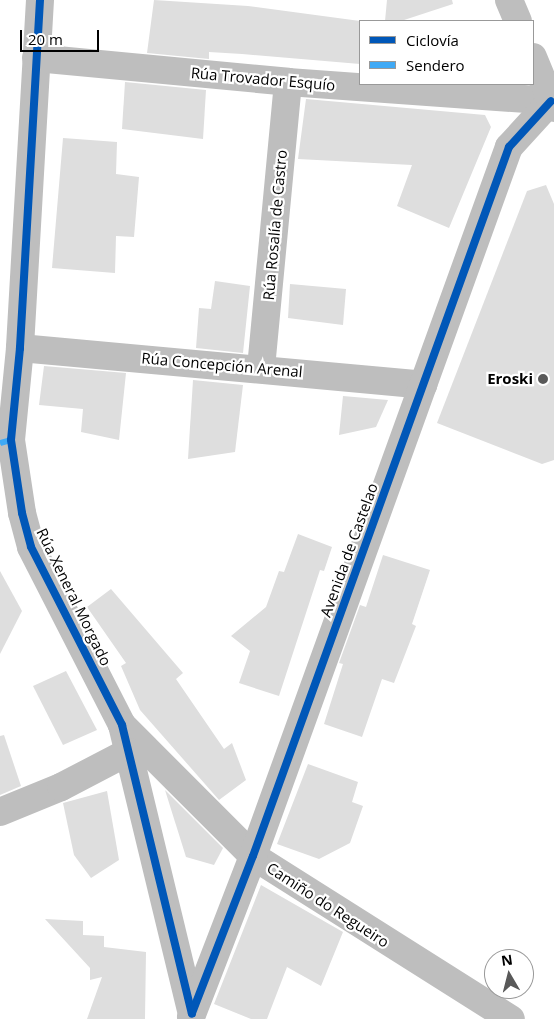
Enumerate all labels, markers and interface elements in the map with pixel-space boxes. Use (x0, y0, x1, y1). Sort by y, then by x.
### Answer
scale bar (22, 20, 101, 52)
legend (359, 20, 534, 85)
text: 20 m (28, 29, 63, 49)
text: Ciclovía (406, 30, 459, 50)
text: Sendero (406, 55, 465, 75)
street label: Rúa Trovador Esquío (190, 64, 336, 94)
street label: Rúa Rosalía de Castro (259, 149, 291, 301)
street label: Rúa Concepción Arenal (141, 349, 303, 381)
place label: Eroski (487, 370, 533, 388)
marker: Eroski (537, 373, 549, 385)
street label: Avenida de Castelao (316, 481, 382, 619)
street label: Rúa Xeneral Morgado (33, 525, 115, 669)
street label: Camiño do Regueiro (264, 859, 392, 951)
north arrow (484, 949, 534, 999)
text: N (500, 949, 514, 970)

